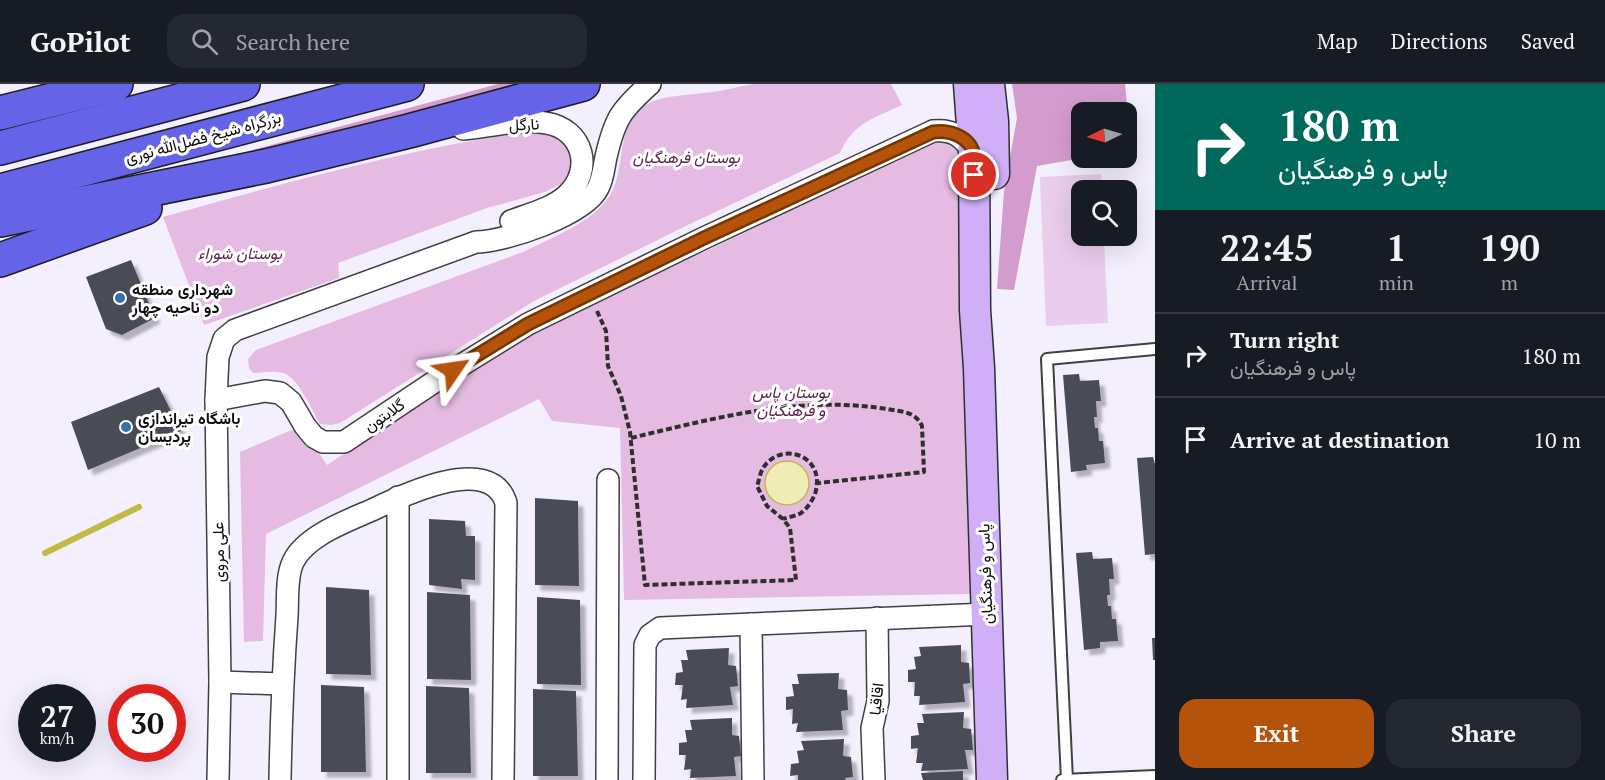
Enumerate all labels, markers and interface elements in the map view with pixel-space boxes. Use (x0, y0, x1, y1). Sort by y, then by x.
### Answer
search box (167, 14, 587, 68)
text: GoPilot (30, 23, 131, 60)
icon: search (188, 25, 221, 58)
text: Search here (236, 27, 350, 56)
text: Map (1317, 27, 1358, 55)
text: Directions (1391, 27, 1488, 55)
text: Saved (1521, 27, 1575, 55)
text: 180 m (1278, 97, 1399, 153)
north arrow (1071, 102, 1137, 168)
map controls (1071, 102, 1137, 246)
street label: بزرگراه شیخ فضل‌الله نوری (123, 106, 284, 169)
icon: right (1179, 108, 1257, 186)
street label: نارگل (508, 112, 540, 136)
park label: بوستان فرهنگیان (632, 146, 741, 168)
pin (948, 149, 999, 200)
text: پاس و فرهنگیان (1278, 151, 1448, 187)
icon: arrive (957, 158, 990, 191)
button: search (1071, 180, 1137, 246)
text: 22:45 (1220, 224, 1314, 271)
text: 1 (1386, 224, 1407, 271)
text: 190 (1479, 224, 1540, 271)
park label: بوستان شوراء (198, 242, 283, 264)
text: Arrival (1236, 269, 1298, 296)
text: min (1379, 269, 1414, 296)
text: m (1501, 269, 1518, 296)
place label: شهرداری منطقه دو ناحیه چهار (131, 278, 233, 319)
marker: شهرداری منطقه دو ناحیه چهار (113, 291, 127, 305)
text: Turn right (1230, 325, 1339, 354)
position arrow (421, 338, 485, 402)
icon: right (1179, 339, 1212, 372)
text: 180 m (1521, 341, 1581, 370)
text: پاس و فرهنگیان (1230, 354, 1356, 381)
park label: بوستان پاس و فرهنگیان (752, 381, 831, 421)
street label: گلابتون (359, 393, 409, 437)
place label: باشگاه تیراندازی پردیسان (138, 407, 241, 448)
marker: باشگاه تیراندازی پردیسان (119, 420, 133, 434)
icon: arrive (1179, 423, 1212, 456)
text: Arrive at destination (1230, 425, 1449, 454)
text: 10 m (1533, 425, 1581, 454)
street label: علی مروی (206, 522, 230, 582)
street label: پاس و فرهنگیان (972, 523, 999, 625)
street label: اقاقیا (863, 682, 889, 716)
speed limit sign: 30 (108, 684, 186, 762)
text: 27 (40, 696, 74, 736)
button: Exit (1179, 699, 1374, 768)
button: Share (1386, 699, 1581, 768)
text: km/h (40, 728, 74, 748)

